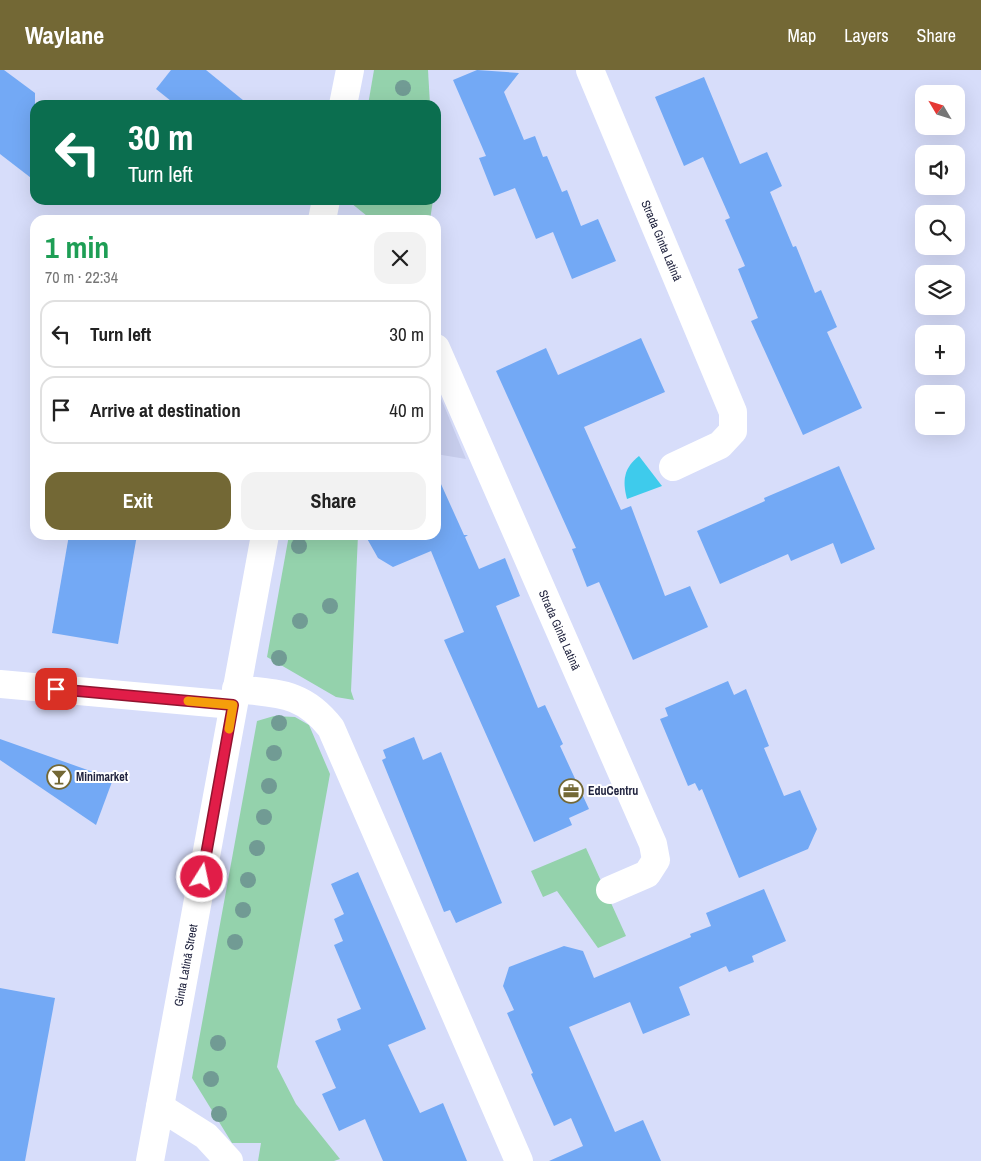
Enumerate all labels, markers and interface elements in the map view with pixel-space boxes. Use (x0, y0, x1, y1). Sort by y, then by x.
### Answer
text: Waylane (25, 19, 104, 51)
text: Map (788, 23, 816, 48)
text: Layers (844, 23, 889, 48)
text: Share (917, 23, 956, 48)
north arrow (915, 85, 965, 135)
map controls (915, 85, 965, 435)
text: 30 m (128, 114, 193, 161)
icon: left (45, 120, 110, 185)
button: sound (915, 145, 965, 195)
text: Turn left (128, 159, 193, 189)
street label: Strada Ginta Latină (637, 198, 686, 284)
button: search (915, 205, 965, 255)
text: 1 min (45, 227, 109, 267)
button: close (374, 232, 426, 284)
button: layers (915, 265, 965, 315)
text: 70 m · 22:34 (45, 266, 118, 288)
icon: left (47, 320, 75, 348)
text: Turn left (90, 321, 151, 347)
text: 30 m (389, 321, 424, 347)
button: + (915, 325, 965, 375)
button: − (915, 385, 965, 435)
icon: arrive (47, 396, 75, 424)
text: Arrive at destination (90, 397, 241, 423)
text: 40 m (389, 397, 424, 423)
button: Exit (45, 472, 231, 530)
button: Share (241, 472, 426, 530)
street label: Strada Ginta Latină (535, 588, 584, 673)
pin (35, 668, 77, 710)
icon: arrive (42, 675, 70, 703)
bar icon: Minimarket (46, 764, 72, 790)
place label: Minimarket (76, 769, 129, 785)
office icon: EduCentru (558, 778, 584, 804)
place label: EduCentru (588, 783, 638, 799)
position arrow (175, 850, 227, 902)
street label: Ginta Latină Street (171, 923, 201, 1008)

